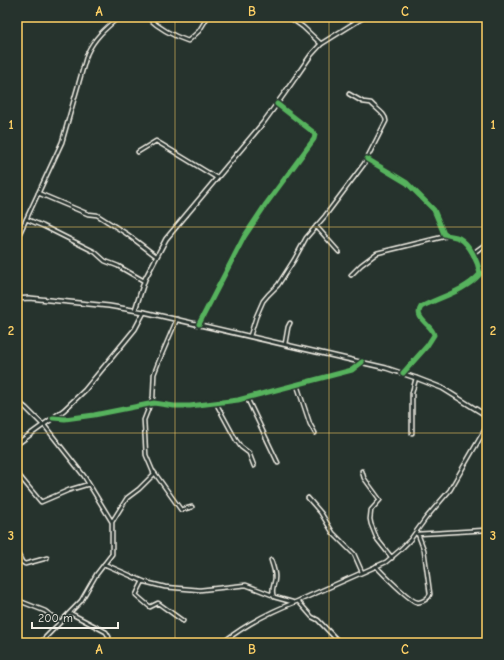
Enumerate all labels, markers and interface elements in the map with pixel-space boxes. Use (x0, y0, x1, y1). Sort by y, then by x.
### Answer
text: A (95, 4, 103, 19)
text: B (248, 4, 256, 19)
text: C (401, 4, 409, 19)
text: 1 (8, 117, 14, 132)
text: 1 (490, 117, 496, 132)
text: 2 (8, 323, 14, 338)
text: 2 (490, 323, 496, 338)
text: 3 (8, 528, 14, 543)
text: 3 (490, 528, 496, 543)
scale bar (32, 604, 118, 630)
text: 200 m (38, 611, 73, 625)
text: A (95, 642, 103, 657)
text: B (248, 642, 256, 657)
text: C (401, 642, 409, 657)

